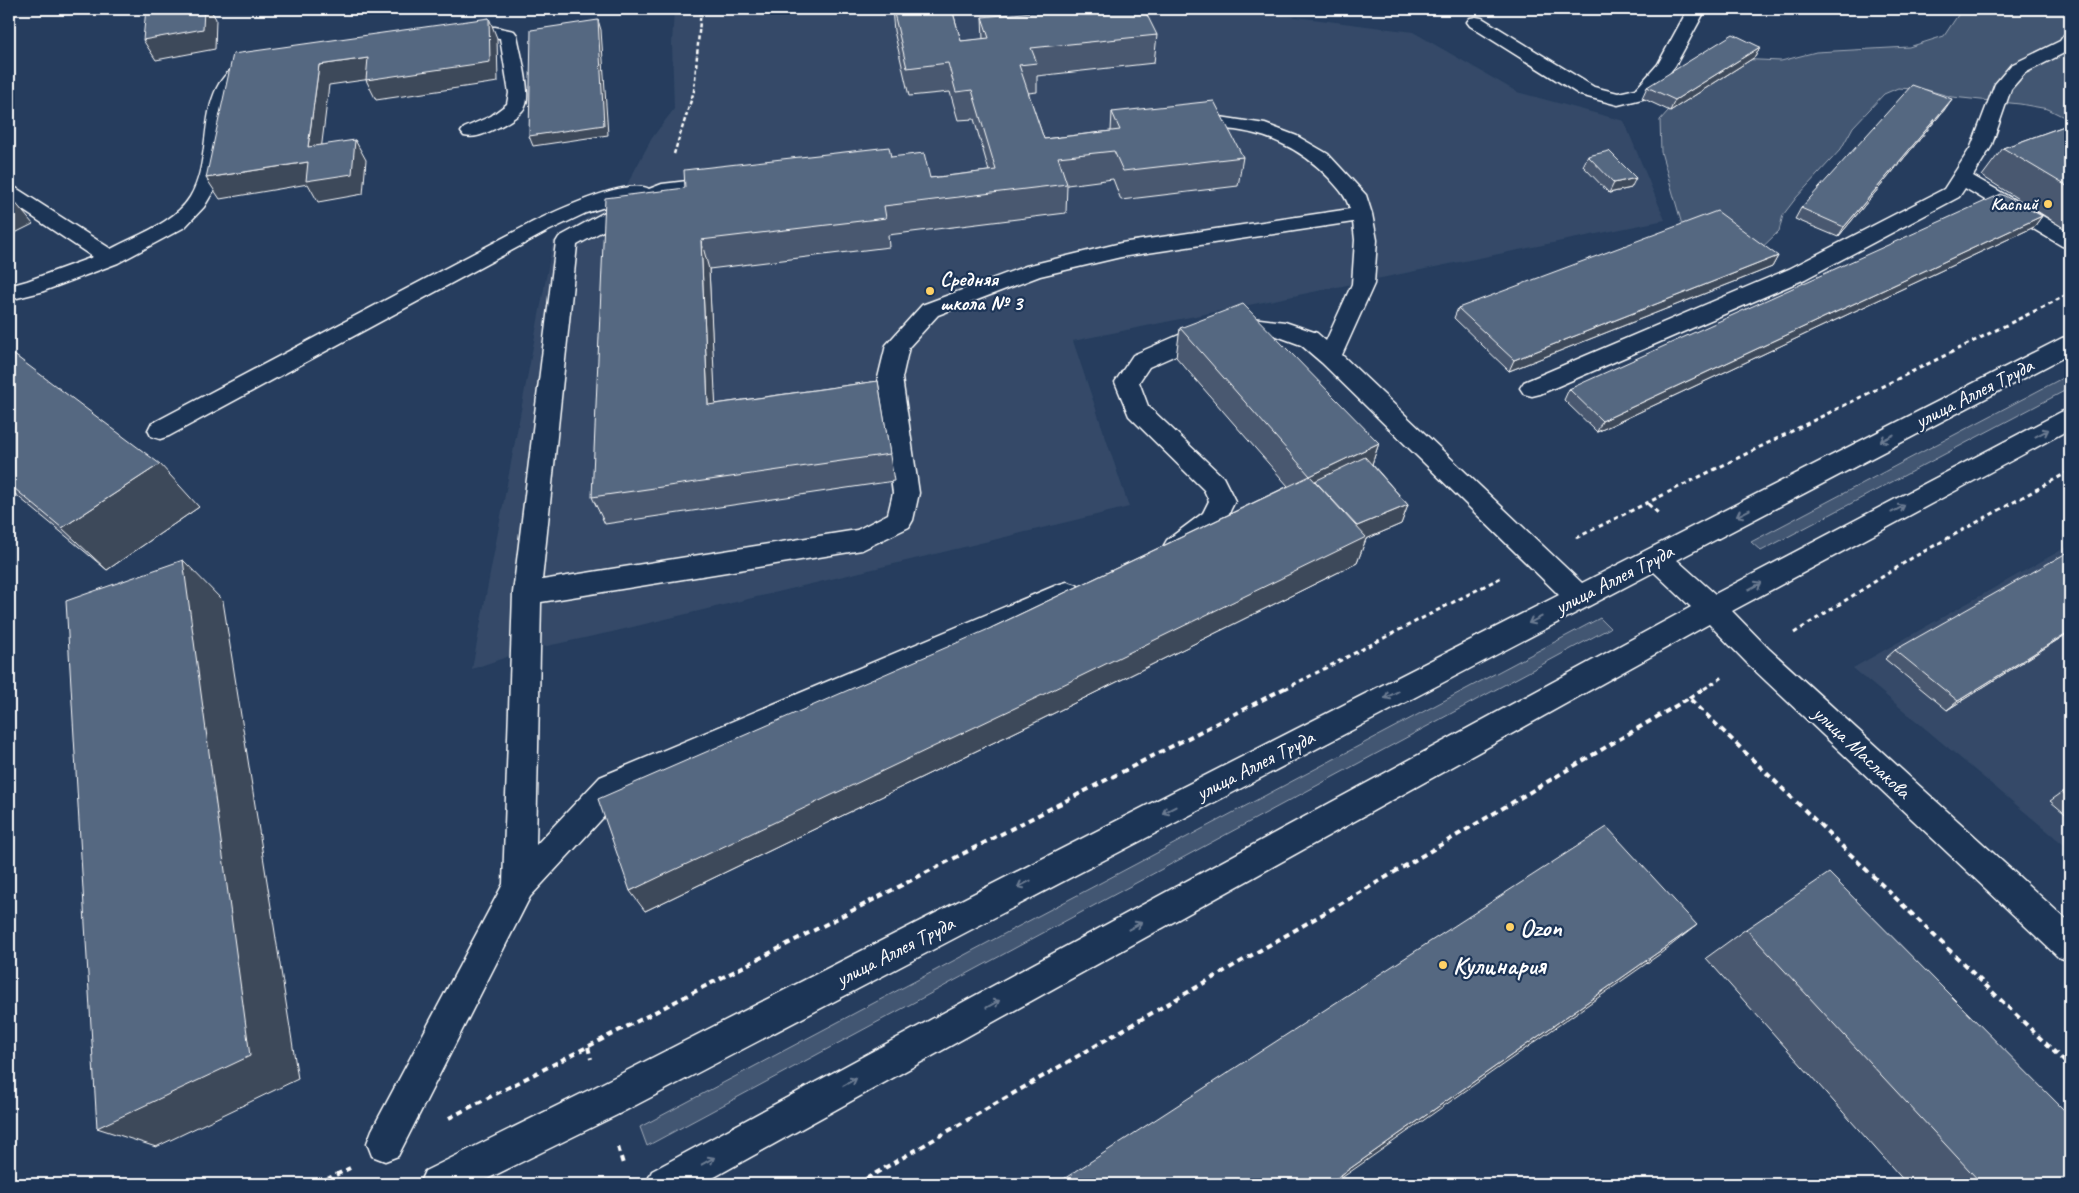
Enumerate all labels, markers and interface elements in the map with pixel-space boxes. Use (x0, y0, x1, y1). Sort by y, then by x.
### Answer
place label: Каспий (1990, 193, 2039, 215)
marker: Каспий (2042, 198, 2054, 210)
place label: Средняя школа № 3 (940, 266, 1025, 316)
marker: Средняя школа № 3 (924, 285, 936, 297)
street label: улица Аллея Труда (1909, 351, 2039, 435)
one-way arrow (2034, 428, 2049, 437)
one-way arrow (1880, 434, 1895, 443)
one-way arrow (1891, 504, 1905, 514)
one-way arrow (1735, 508, 1750, 518)
street label: улица Аллея Труда (1549, 537, 1679, 621)
one-way arrow (1747, 581, 1762, 591)
one-way arrow (1528, 616, 1543, 625)
one-way arrow (1383, 690, 1398, 700)
street label: улица Маслакова (1806, 699, 1918, 805)
street label: улица Аллея Труда (1190, 723, 1320, 807)
one-way arrow (1161, 805, 1176, 815)
one-way arrow (1017, 879, 1032, 889)
street label: улица Аллея Труда (830, 909, 960, 993)
place label: Ozon (1520, 912, 1562, 944)
one-way arrow (1127, 921, 1142, 930)
marker: Ozon (1504, 921, 1516, 933)
place label: Кулинария (1453, 950, 1548, 982)
marker: Кулинария (1437, 959, 1449, 971)
one-way arrow (985, 999, 1000, 1009)
one-way arrow (843, 1077, 857, 1087)
one-way arrow (700, 1156, 715, 1166)

